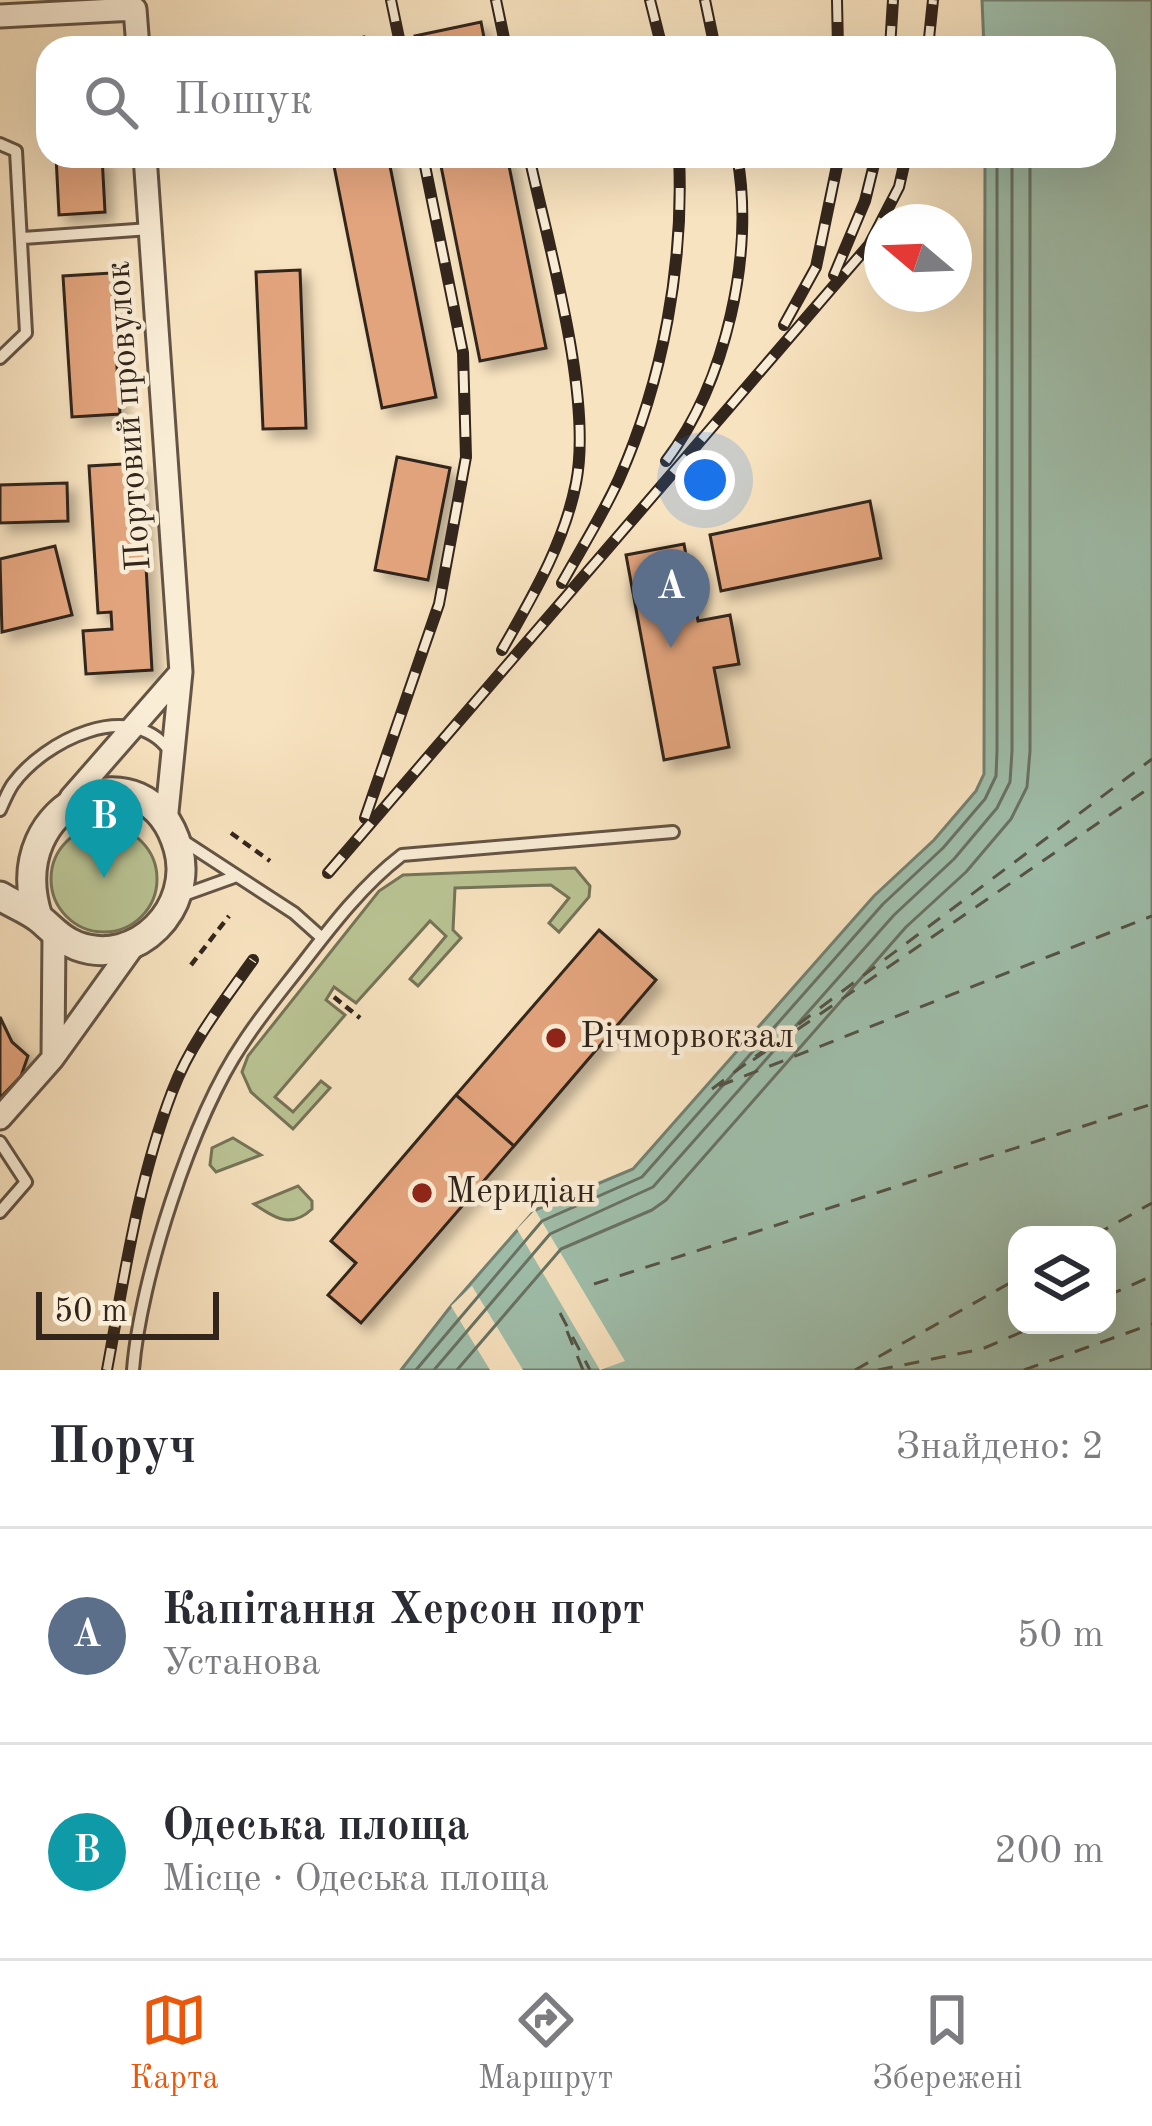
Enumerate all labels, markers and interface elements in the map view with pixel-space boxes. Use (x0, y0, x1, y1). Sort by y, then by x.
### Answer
search box (36, 36, 1116, 168)
icon: search (78, 69, 144, 135)
text: Пошук (174, 79, 313, 124)
north arrow (864, 204, 972, 312)
street label: Портовий провулок (101, 260, 159, 572)
your location (675, 450, 735, 510)
pin: A (632, 549, 710, 648)
pin: B (65, 779, 143, 878)
place label: Річморвокзал (580, 1020, 794, 1056)
marker: Річморвокзал (543, 1025, 569, 1051)
place label: Меридіан (446, 1175, 596, 1211)
marker: Меридіан (409, 1180, 435, 1206)
map controls (1008, 1226, 1116, 1334)
button: layers (1008, 1226, 1116, 1334)
scale bar (36, 1286, 219, 1339)
text: 50 m (54, 1296, 128, 1329)
text: Поруч (48, 1423, 196, 1474)
text: Знайдено: 2 (896, 1428, 1104, 1467)
text: Капітання Херсон порт (162, 1589, 645, 1634)
text: A (72, 1616, 102, 1655)
text: 50 m (1017, 1616, 1104, 1655)
text: Установа (162, 1644, 321, 1683)
text: Одеська площа (162, 1805, 469, 1850)
text: B (73, 1832, 101, 1871)
text: 200 m (994, 1832, 1104, 1871)
text: Місце · Одеська площа (162, 1860, 549, 1899)
tab: Карта (129, 1987, 219, 2100)
tab: Маршрут (478, 1987, 613, 2100)
tab: Збережені (872, 1987, 1023, 2100)

